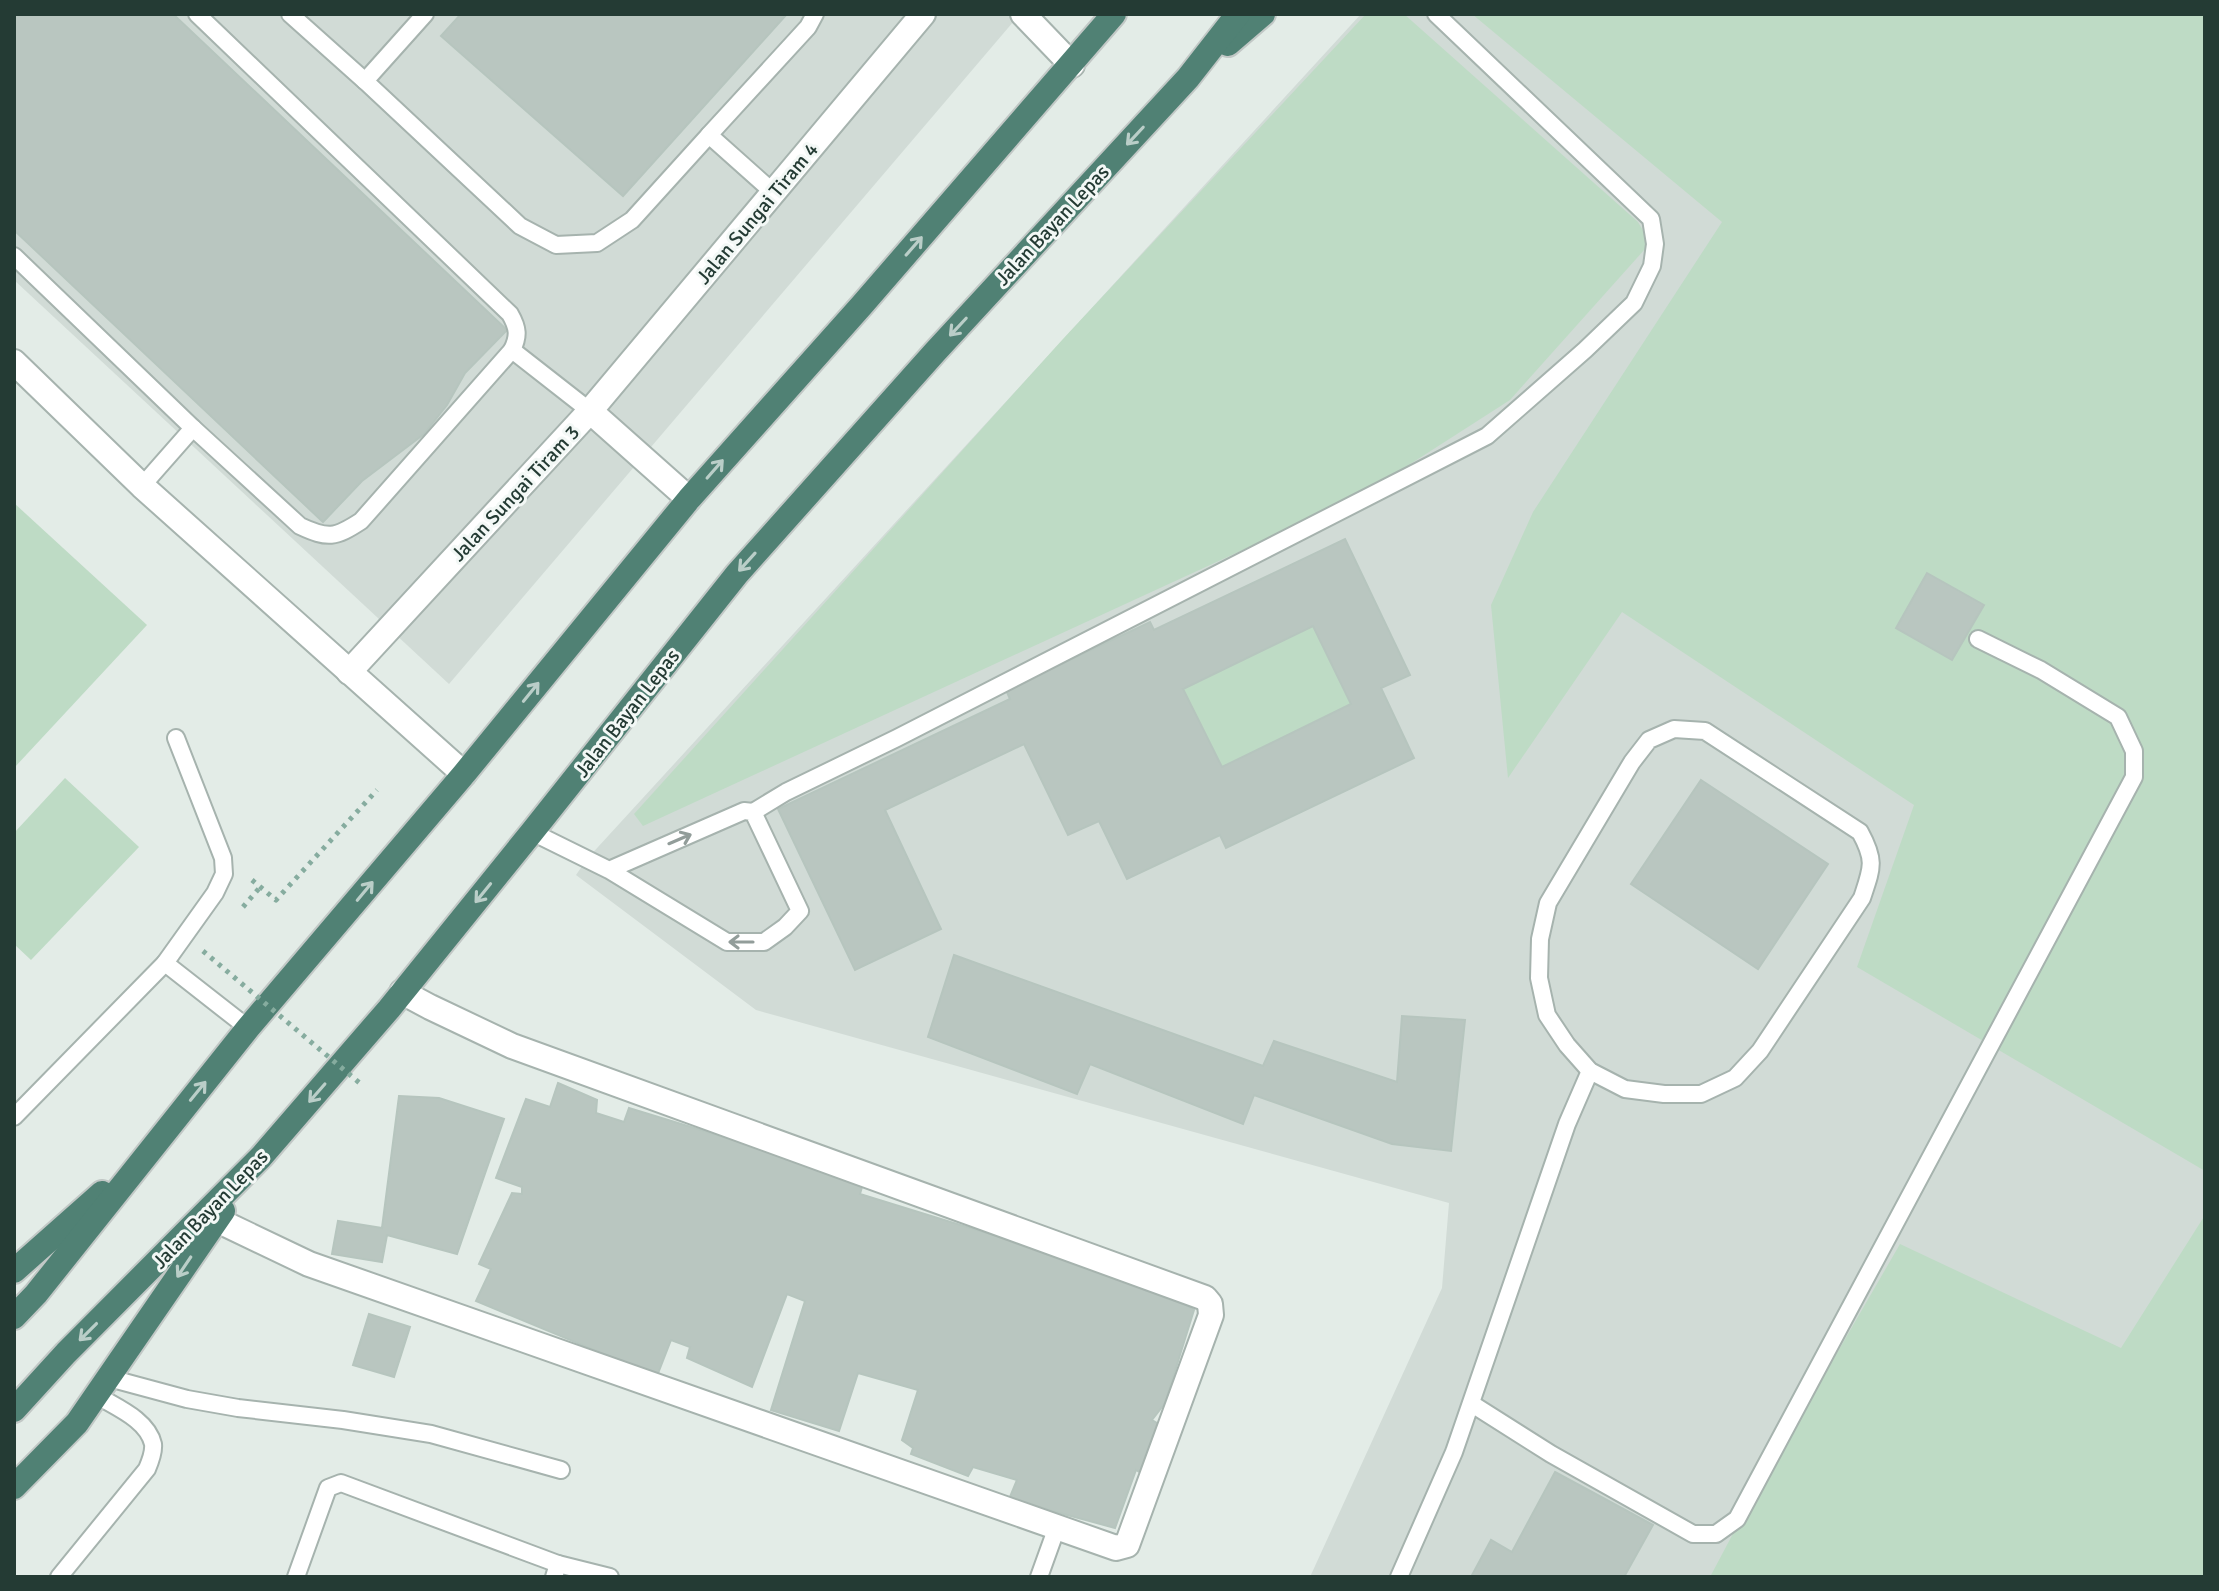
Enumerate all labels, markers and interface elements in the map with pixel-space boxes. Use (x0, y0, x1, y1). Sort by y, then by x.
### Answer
one-way arrow (1126, 125, 1144, 145)
street label: Jalan Sungai Tiram 4 (691, 137, 824, 289)
street label: Jalan Bayan Lepas (990, 160, 1115, 291)
one-way arrow (904, 236, 922, 257)
one-way arrow (950, 316, 968, 336)
street label: Jalan Sungai Tiram 3 (446, 420, 585, 567)
one-way arrow (706, 460, 724, 480)
one-way arrow (738, 552, 757, 572)
street label: Jalan Bayan Lepas (570, 644, 685, 782)
one-way arrow (522, 681, 540, 702)
one-way arrow (667, 830, 692, 845)
one-way arrow (356, 881, 374, 902)
one-way arrow (474, 882, 492, 902)
one-way arrow (728, 934, 755, 950)
one-way arrow (189, 1081, 207, 1102)
one-way arrow (308, 1082, 326, 1102)
street label: Jalan Bayan Lepas (147, 1144, 274, 1274)
one-way arrow (176, 1256, 193, 1278)
one-way arrow (79, 1322, 98, 1341)

